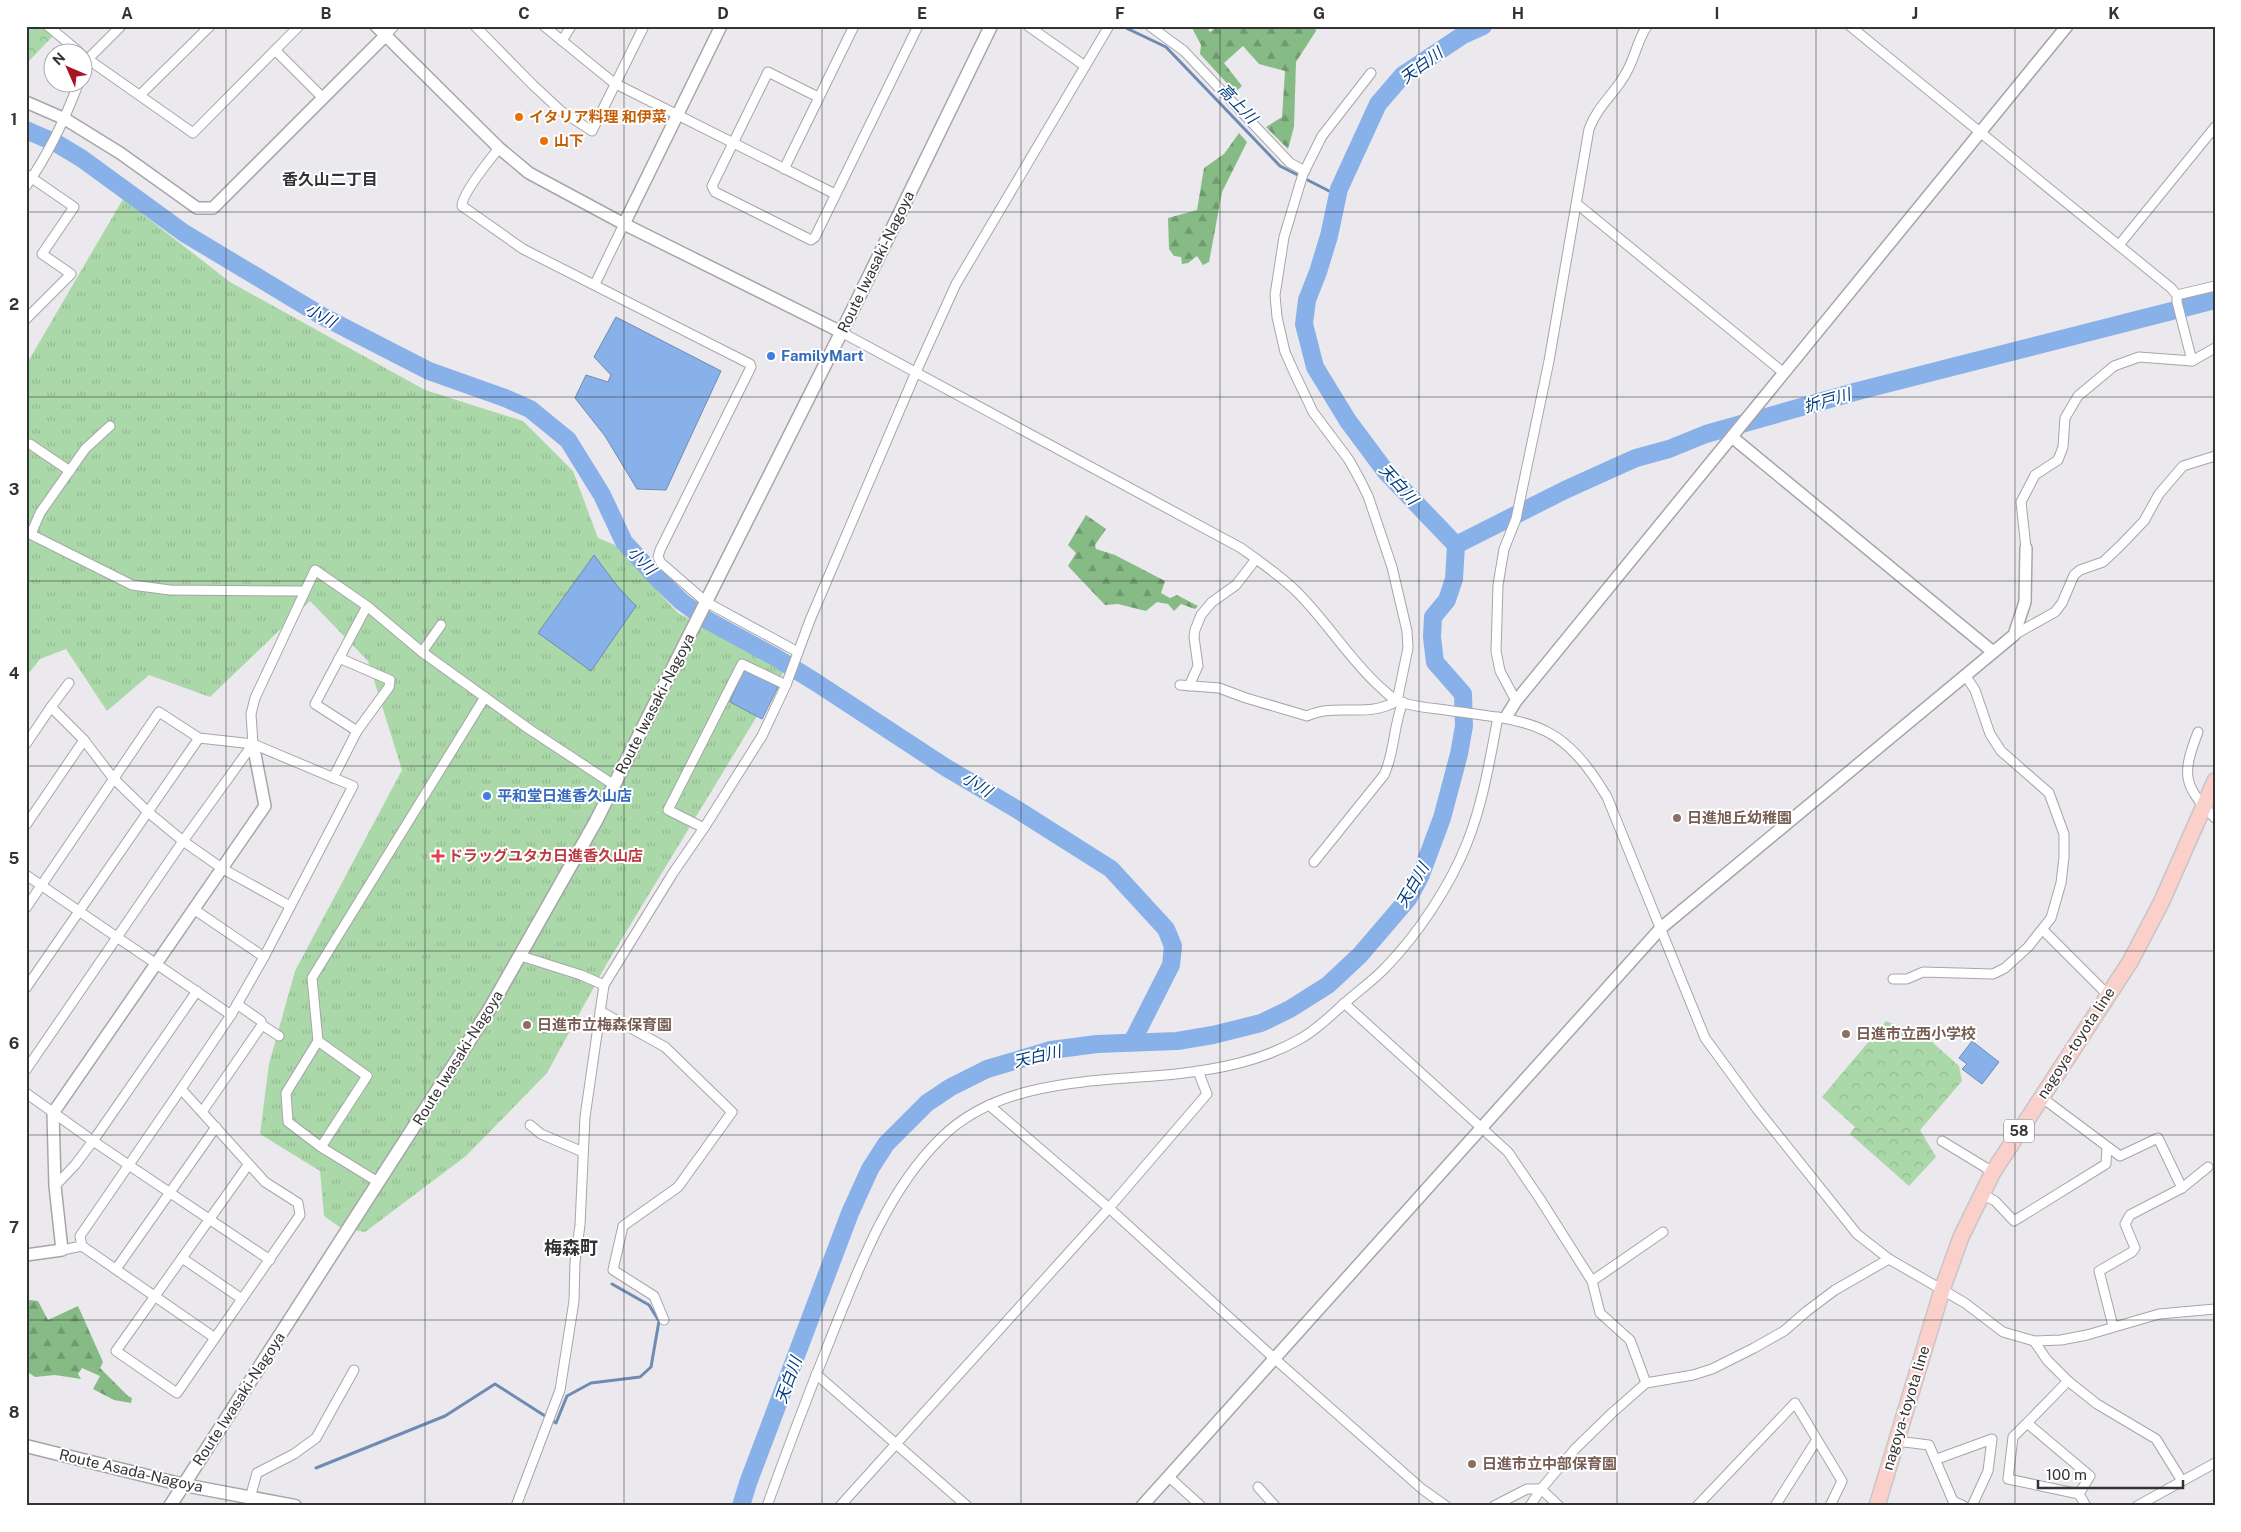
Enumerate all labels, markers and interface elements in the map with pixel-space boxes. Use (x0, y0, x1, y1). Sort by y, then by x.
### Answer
text: A (121, 4, 133, 23)
text: B (321, 4, 332, 23)
text: C (518, 4, 530, 23)
text: D (717, 4, 729, 23)
text: E (917, 4, 927, 23)
text: F (1115, 4, 1125, 23)
text: G (1313, 4, 1325, 23)
text: H (1512, 4, 1524, 23)
text: I (1715, 4, 1719, 23)
text: J (1912, 4, 1918, 23)
text: K (2108, 4, 2120, 23)
north arrow (42, 42, 92, 92)
water label: 天白川 (1396, 42, 1448, 87)
text: N (49, 49, 68, 68)
water label: 高上川 (1214, 79, 1263, 129)
place label: イタリア料理 和伊菜 (529, 108, 667, 125)
text: 1 (11, 110, 17, 129)
marker: イタリア料理 和伊菜 (513, 111, 525, 123)
place label: 山下 (554, 132, 584, 149)
marker: 山下 (538, 135, 550, 147)
district label: 香久山二丁目 (282, 170, 378, 189)
street label: Route Iwasaki-Nagoya (834, 188, 917, 335)
text: 2 (9, 295, 19, 314)
water label: 小川 (302, 299, 341, 332)
place label: FamilyMart (781, 347, 864, 364)
marker: FamilyMart (765, 350, 777, 362)
water label: 折戸川 (1801, 384, 1855, 416)
water label: 天白川 (1376, 460, 1423, 510)
text: 3 (9, 480, 19, 499)
water label: 小川 (624, 542, 661, 580)
street label: Route Iwasaki-Nagoya (612, 631, 697, 777)
text: 4 (9, 664, 20, 683)
water label: 小川 (958, 768, 997, 802)
place label: 平和堂日進香久山店 (497, 787, 632, 804)
marker: 平和堂日進香久山店 (481, 790, 493, 802)
place label: 日進旭丘幼稚園 (1687, 809, 1792, 826)
marker: 日進旭丘幼稚園 (1671, 812, 1683, 824)
place label: ドラッグユタカ日進香久山店 (448, 847, 643, 864)
text: 5 (9, 849, 20, 868)
marker: ドラッグユタカ日進香久山店 (432, 850, 444, 862)
water label: 天白川 (1392, 858, 1434, 911)
street label: nagoya-toyota line (2033, 984, 2118, 1102)
street label: Route Iwasaki-Nagoya (409, 987, 506, 1128)
place label: 日進市立梅森保育園 (537, 1016, 672, 1033)
marker: 日進市立梅森保育園 (521, 1019, 533, 1031)
place label: 日進市立西小学校 (1856, 1025, 1976, 1042)
marker: 日進市立西小学校 (1840, 1028, 1852, 1040)
text: 6 (9, 1034, 19, 1053)
water label: 天白川 (1012, 1041, 1065, 1071)
road number: 58 (2004, 1120, 2034, 1142)
text: 7 (9, 1218, 19, 1237)
district label: 梅森町 (544, 1237, 598, 1258)
street label: Route Iwasaki-Nagoya (189, 1329, 288, 1469)
street label: nagoya-toyota line (1879, 1344, 1933, 1472)
water label: 天白川 (771, 1352, 806, 1406)
text: 8 (9, 1403, 20, 1422)
street label: Route Asada-Nagoya (58, 1446, 205, 1495)
place label: 日進市立中部保育園 (1482, 1455, 1617, 1472)
scale bar (2038, 1457, 2184, 1489)
marker: 日進市立中部保育園 (1466, 1458, 1478, 1470)
text: 100 m (2046, 1466, 2087, 1483)

